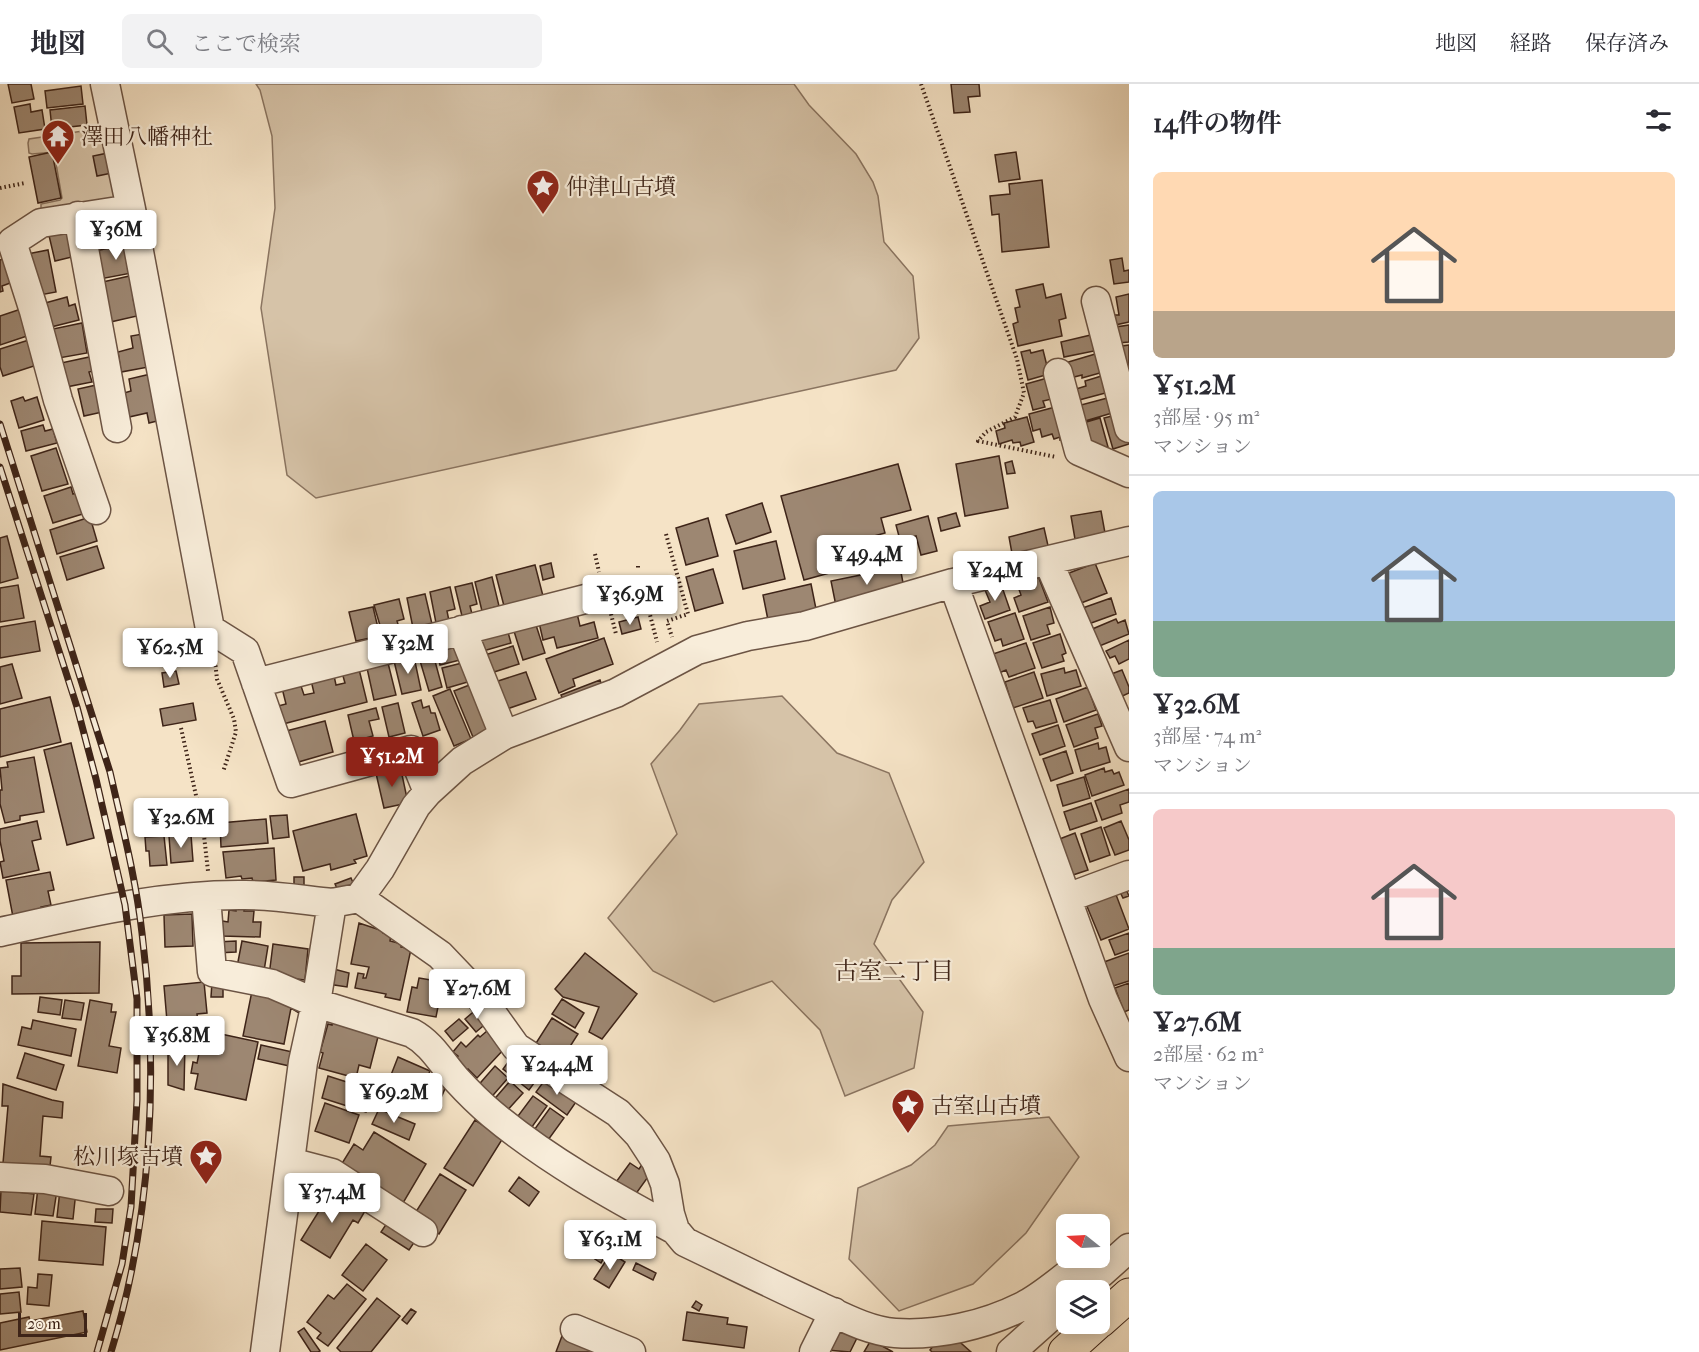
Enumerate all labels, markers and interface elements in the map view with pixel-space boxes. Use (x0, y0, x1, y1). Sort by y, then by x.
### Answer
search box (122, 14, 542, 68)
icon: search (143, 25, 176, 58)
text: 地図 (30, 27, 86, 60)
text: ここで検索 (191, 31, 301, 57)
text: 地図 (1435, 31, 1477, 55)
text: 経路 (1510, 31, 1552, 55)
text: 保存済み (1585, 31, 1669, 55)
icon: filters (1642, 104, 1675, 137)
text: 14件の物件 (1153, 108, 1282, 139)
temple icon: 澤田八幡神社 (40, 118, 76, 165)
place label: 澤田八幡神社 (81, 124, 213, 150)
place icon: 仲津山古墳 (525, 168, 561, 215)
place label: 仲津山古墳 (566, 174, 676, 200)
pin: ¥36M (80, 210, 152, 261)
icon: home (1360, 211, 1468, 319)
text: ¥36M (90, 218, 142, 241)
text: ¥51.2M (1153, 370, 1236, 401)
text: 3部屋 · 95 m² (1153, 406, 1260, 429)
text: マンション (1153, 435, 1252, 458)
icon: home (1360, 530, 1468, 638)
pin: ¥49.4M (818, 535, 916, 586)
text: ¥49.4M (831, 543, 903, 566)
pin: ¥24M (959, 551, 1031, 602)
text: ¥24M (967, 559, 1023, 582)
pin: ¥36.9M (581, 575, 679, 626)
text: ¥36.9M (597, 583, 663, 606)
pin: ¥32M (372, 624, 444, 675)
pin: ¥62.5M (121, 628, 219, 679)
text: ¥32M (382, 632, 434, 655)
text: ¥62.5M (137, 636, 203, 659)
text: ¥32.6M (1153, 689, 1240, 720)
text: 3部屋 · 74 m² (1153, 725, 1261, 748)
pin: ¥51.2M (343, 737, 441, 788)
text: ¥51.2M (360, 745, 424, 768)
text: マンション (1153, 754, 1252, 777)
pin: ¥32.6M (132, 798, 230, 849)
text: ¥32.6M (147, 806, 215, 829)
icon: home (1360, 848, 1468, 956)
district label: 古室二丁目 (834, 957, 954, 985)
pin: ¥27.6M (428, 969, 526, 1020)
text: ¥27.6M (443, 977, 511, 1000)
text: ¥27.6M (1153, 1007, 1242, 1038)
pin: ¥36.8M (128, 1016, 226, 1067)
text: ¥36.8M (144, 1024, 210, 1047)
text: 2部屋 · 62 m² (1153, 1043, 1264, 1066)
pin: ¥24.4M (508, 1045, 606, 1096)
text: ¥24.4M (521, 1053, 593, 1076)
text: マンション (1153, 1072, 1252, 1095)
pin: ¥69.2M (345, 1073, 443, 1124)
text: ¥69.2M (359, 1081, 429, 1104)
place icon: 古室山古墳 (890, 1087, 926, 1134)
place label: 古室山古墳 (931, 1093, 1041, 1119)
place icon: 松川塚古墳 (188, 1138, 224, 1185)
place label: 松川塚古墳 (73, 1144, 183, 1170)
pin: ¥37.4M (283, 1173, 381, 1224)
text: ¥37.4M (298, 1181, 366, 1204)
north arrow (1056, 1214, 1110, 1268)
map controls (1056, 1214, 1110, 1334)
pin: ¥63.1M (561, 1220, 659, 1271)
text: ¥63.1M (578, 1228, 642, 1251)
button: layers (1056, 1280, 1110, 1334)
scale bar (18, 1310, 87, 1338)
text: 20 m (27, 1314, 61, 1333)

